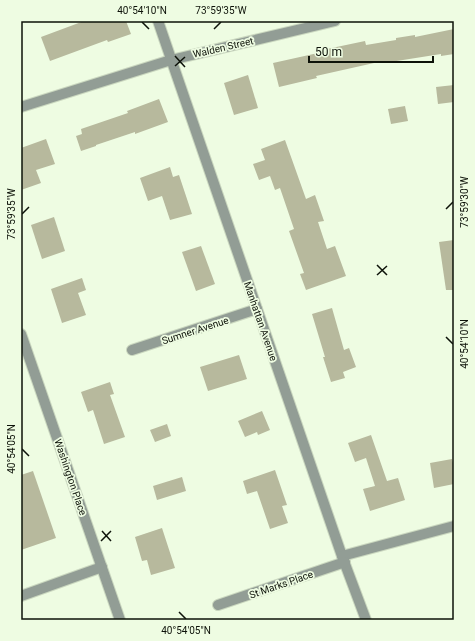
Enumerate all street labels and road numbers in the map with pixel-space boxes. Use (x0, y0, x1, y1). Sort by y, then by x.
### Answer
street label: Walden Street (192, 35, 255, 60)
street label: Manhattan Avenue (242, 280, 279, 362)
street label: Sumner Avenue (160, 314, 230, 346)
street label: Washington Place (52, 438, 89, 517)
street label: St Marks Place (248, 568, 314, 601)

